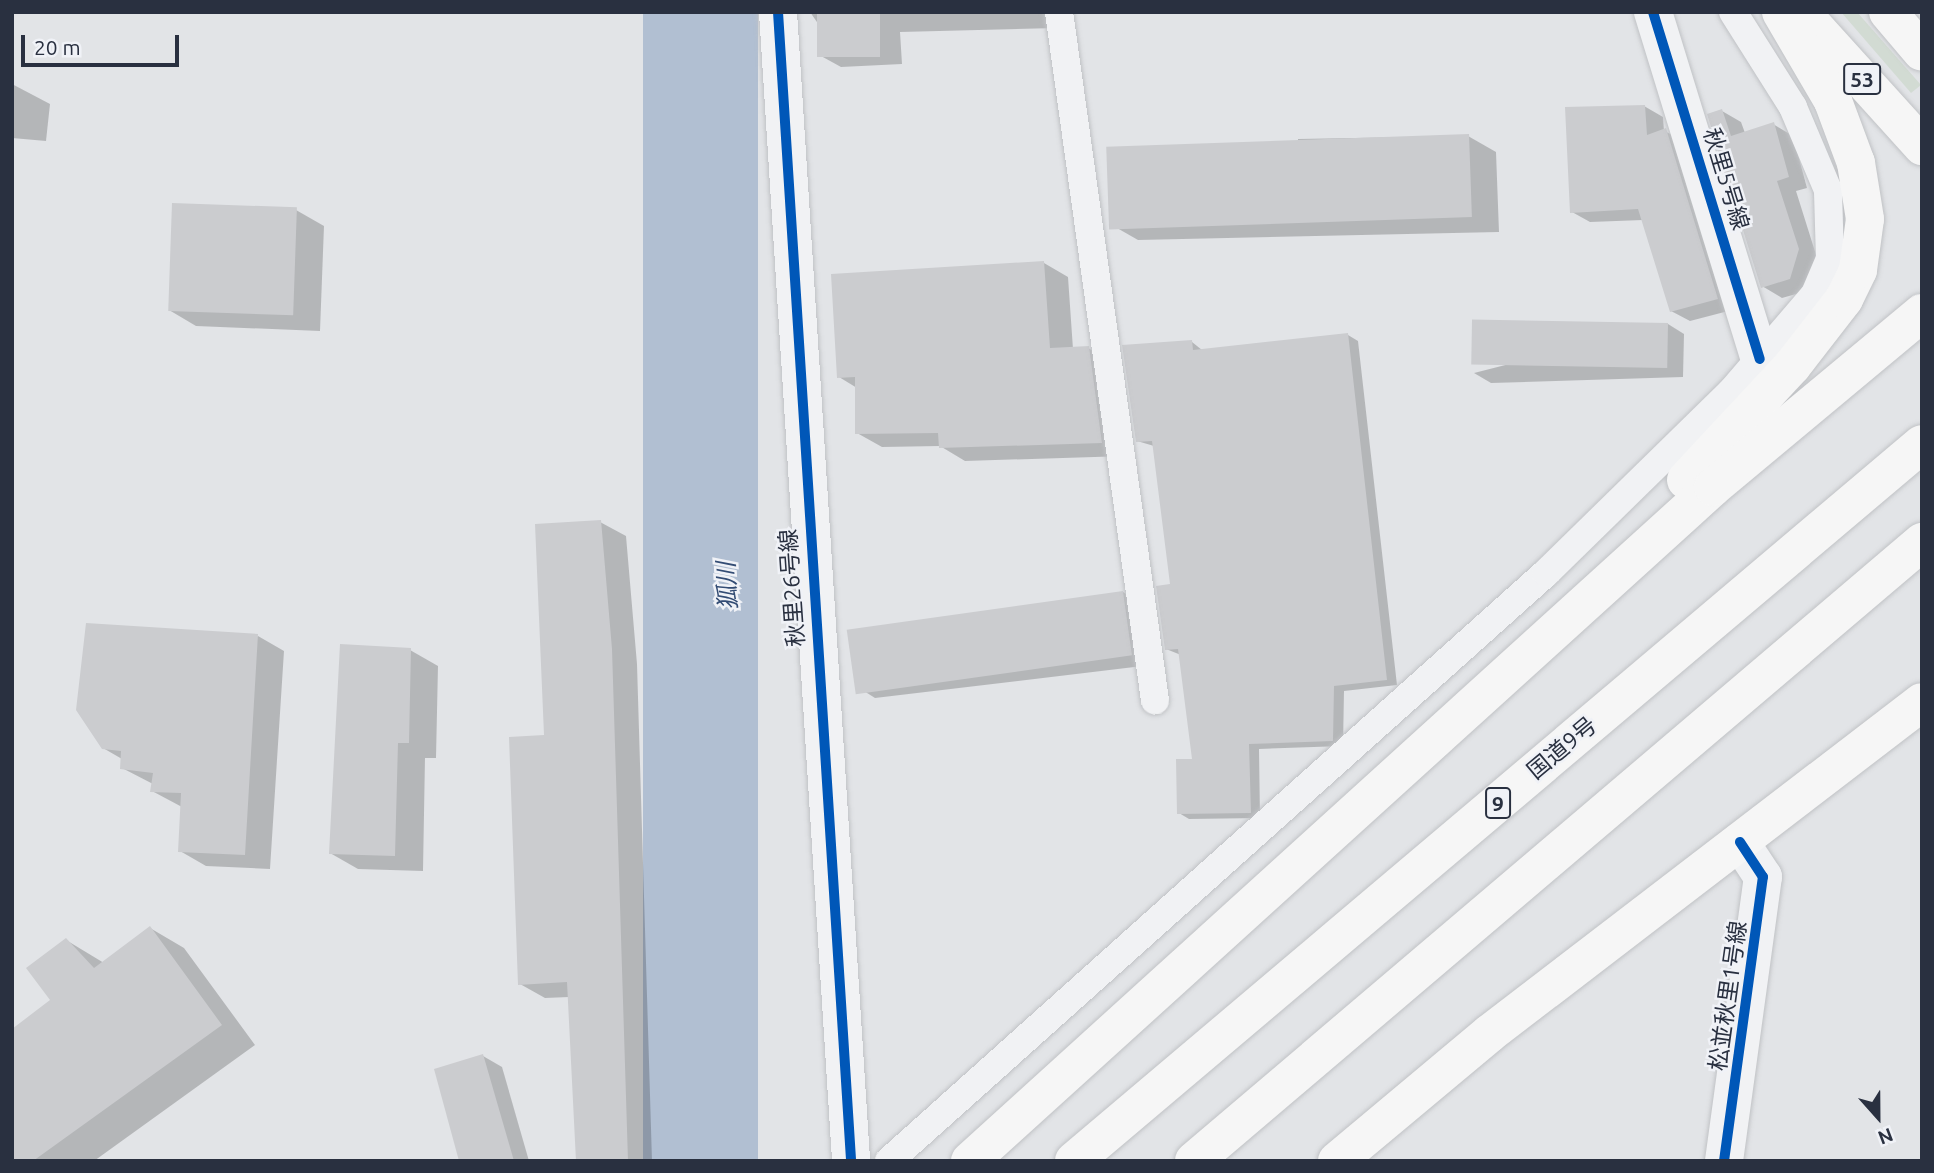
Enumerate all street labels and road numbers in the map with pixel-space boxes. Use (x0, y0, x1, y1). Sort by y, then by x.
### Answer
road number: 53 (1843, 62, 1881, 96)
street label: 秋里5号線 (1697, 125, 1755, 233)
street label: 秋里26号線 (774, 528, 810, 648)
street label: 国道9号 (1522, 711, 1602, 785)
road number: 9 (1484, 786, 1512, 820)
street label: 松並秋里1号線 (1704, 919, 1752, 1073)

